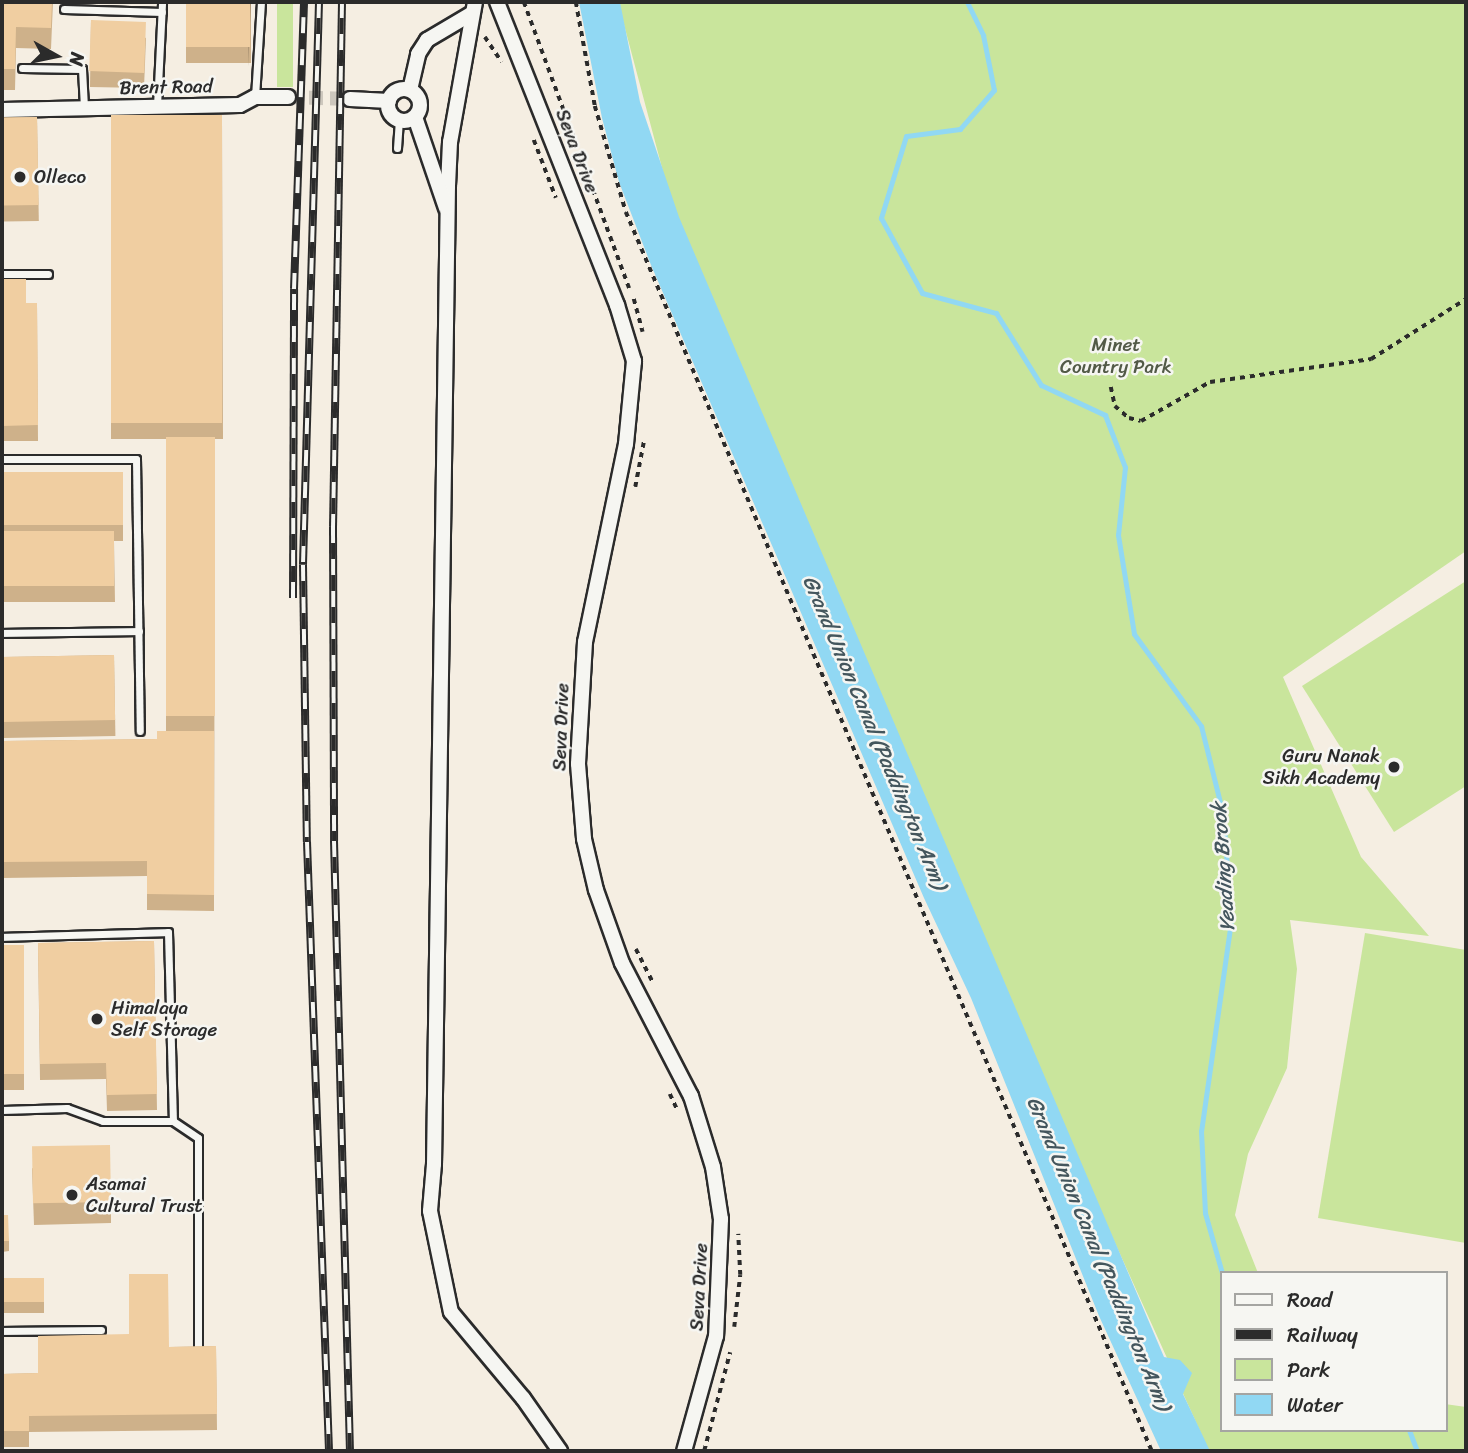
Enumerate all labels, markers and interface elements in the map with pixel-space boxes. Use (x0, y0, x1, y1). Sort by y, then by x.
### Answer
north arrow (21, 21, 91, 91)
text: N (60, 50, 95, 68)
street label: Brent Road (119, 75, 213, 99)
street label: Seva Drive (551, 106, 603, 196)
place label: Olleco (34, 166, 86, 188)
marker: Olleco (12, 169, 28, 185)
park label: Minet Country Park (1060, 334, 1172, 378)
water label: Grand Union Canal (Paddington Arm) (797, 571, 953, 893)
street label: Seva Drive (548, 683, 574, 771)
place label: Guru Nanak Sikh Academy (1262, 745, 1380, 789)
marker: Guru Nanak Sikh Academy (1386, 759, 1402, 775)
water label: Yeading Brook (1206, 802, 1240, 932)
place label: Himalaya Self Storage (111, 997, 217, 1041)
marker: Himalaya Self Storage (89, 1011, 105, 1027)
water label: Grand Union Canal (Paddington Arm) (1021, 1092, 1177, 1414)
place label: Asamai Cultural Trust (86, 1173, 203, 1217)
marker: Asamai Cultural Trust (64, 1187, 80, 1203)
street label: Seva Drive (685, 1242, 713, 1332)
legend (1220, 1271, 1447, 1432)
text: Road (1287, 1281, 1332, 1319)
text: Railway (1287, 1316, 1358, 1354)
text: Park (1287, 1351, 1330, 1389)
text: Water (1287, 1386, 1342, 1424)

